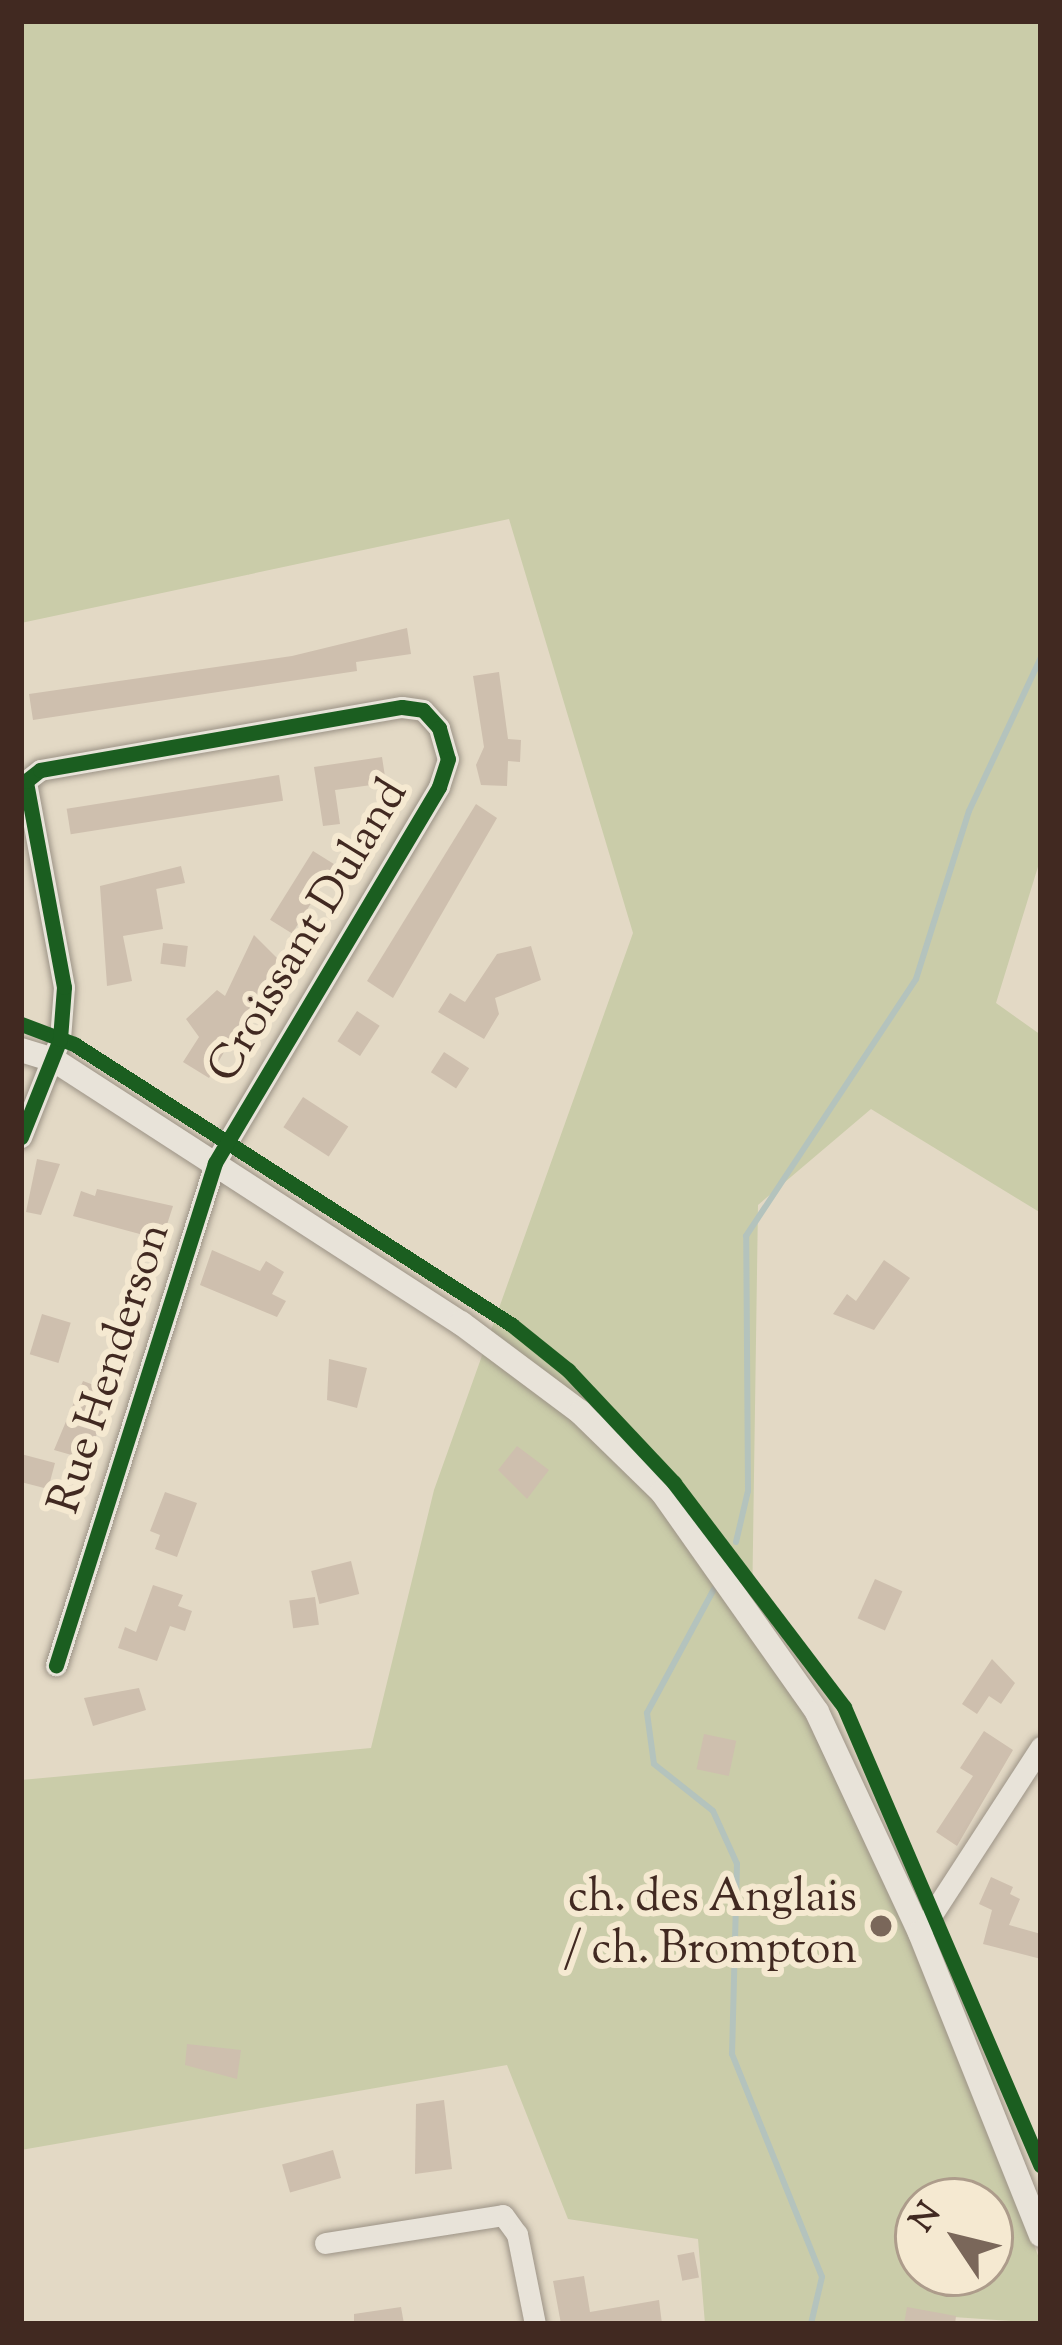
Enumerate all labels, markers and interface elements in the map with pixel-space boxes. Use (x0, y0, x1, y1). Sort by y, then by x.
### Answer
street label: Croissant Duland (198, 771, 422, 1093)
street label: Rue Henderson (40, 1217, 184, 1521)
place label: ch. des Anglais / ch. Brompton (563, 1873, 857, 1979)
marker: ch. des Anglais / ch. Brompton (868, 1913, 894, 1939)
north arrow (894, 2177, 1014, 2297)
text: N (900, 2194, 954, 2243)

